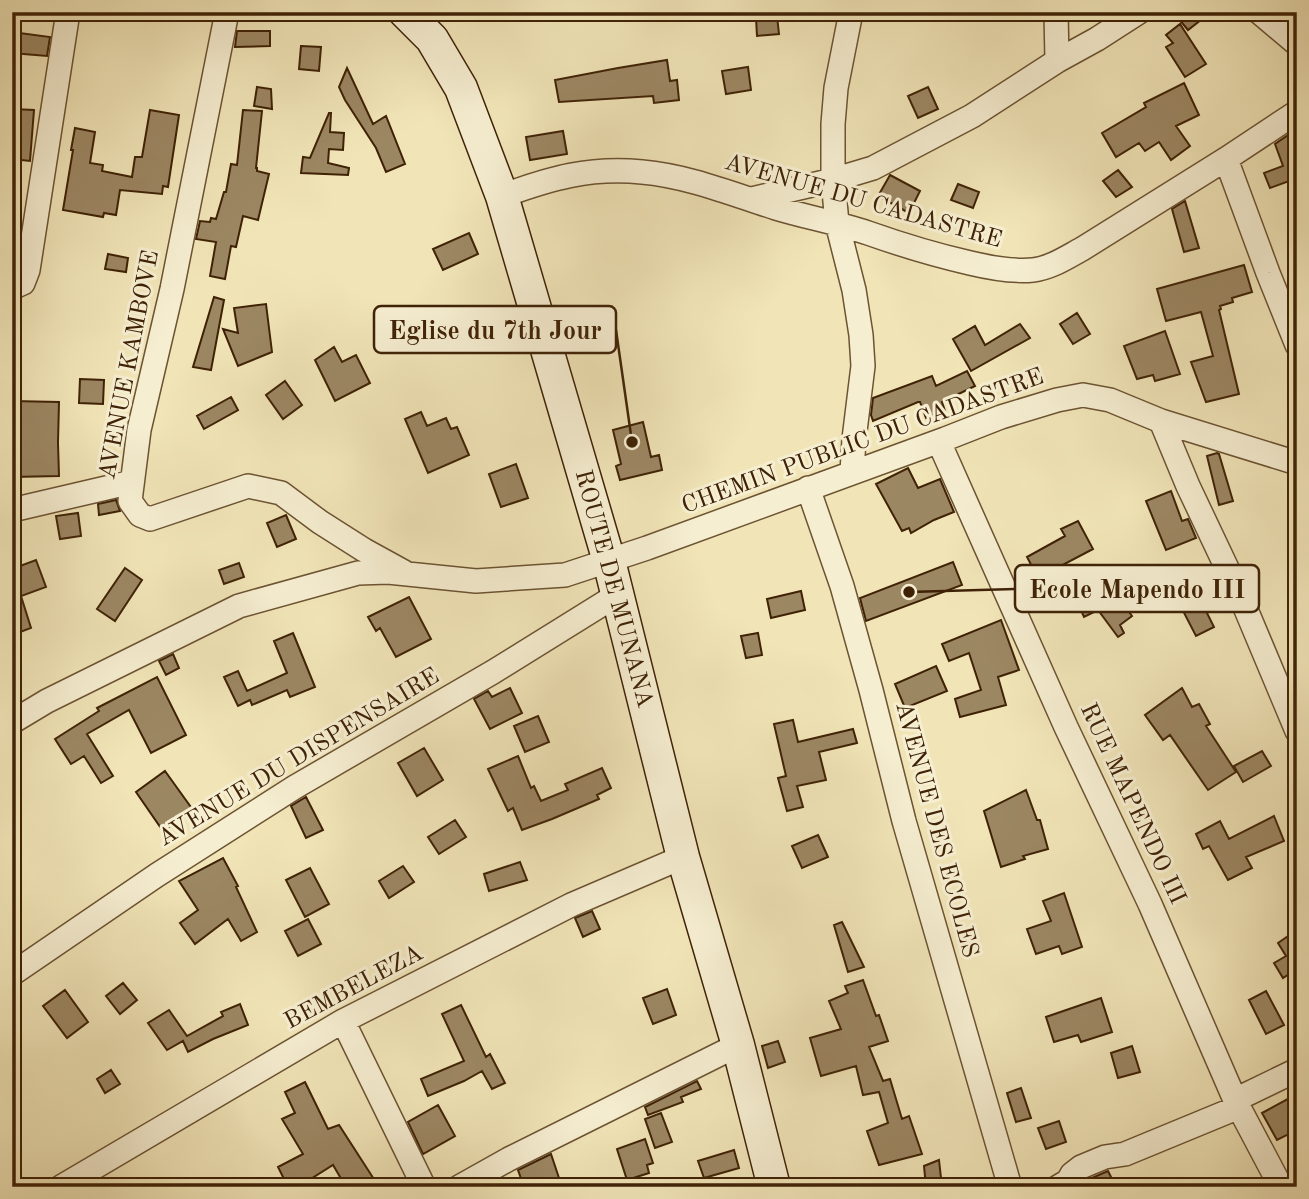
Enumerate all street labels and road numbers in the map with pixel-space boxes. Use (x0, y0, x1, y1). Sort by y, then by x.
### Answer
street label: AVENUE DU CADASTRE (721, 151, 1005, 253)
street label: AVENUE KAMBOVE (96, 248, 164, 482)
street label: CHEMIN PUBLIC DU CADASTRE (679, 365, 1047, 519)
street label: ROUTE DE MUNANA (570, 467, 656, 711)
street label: AVENUE DU DISPENSAIRE (154, 664, 444, 852)
street label: AVENUE DES ECOLES (890, 699, 982, 961)
street label: RUE MAPENDO III (1075, 700, 1189, 908)
street label: BEMBELEZA (281, 941, 427, 1035)

